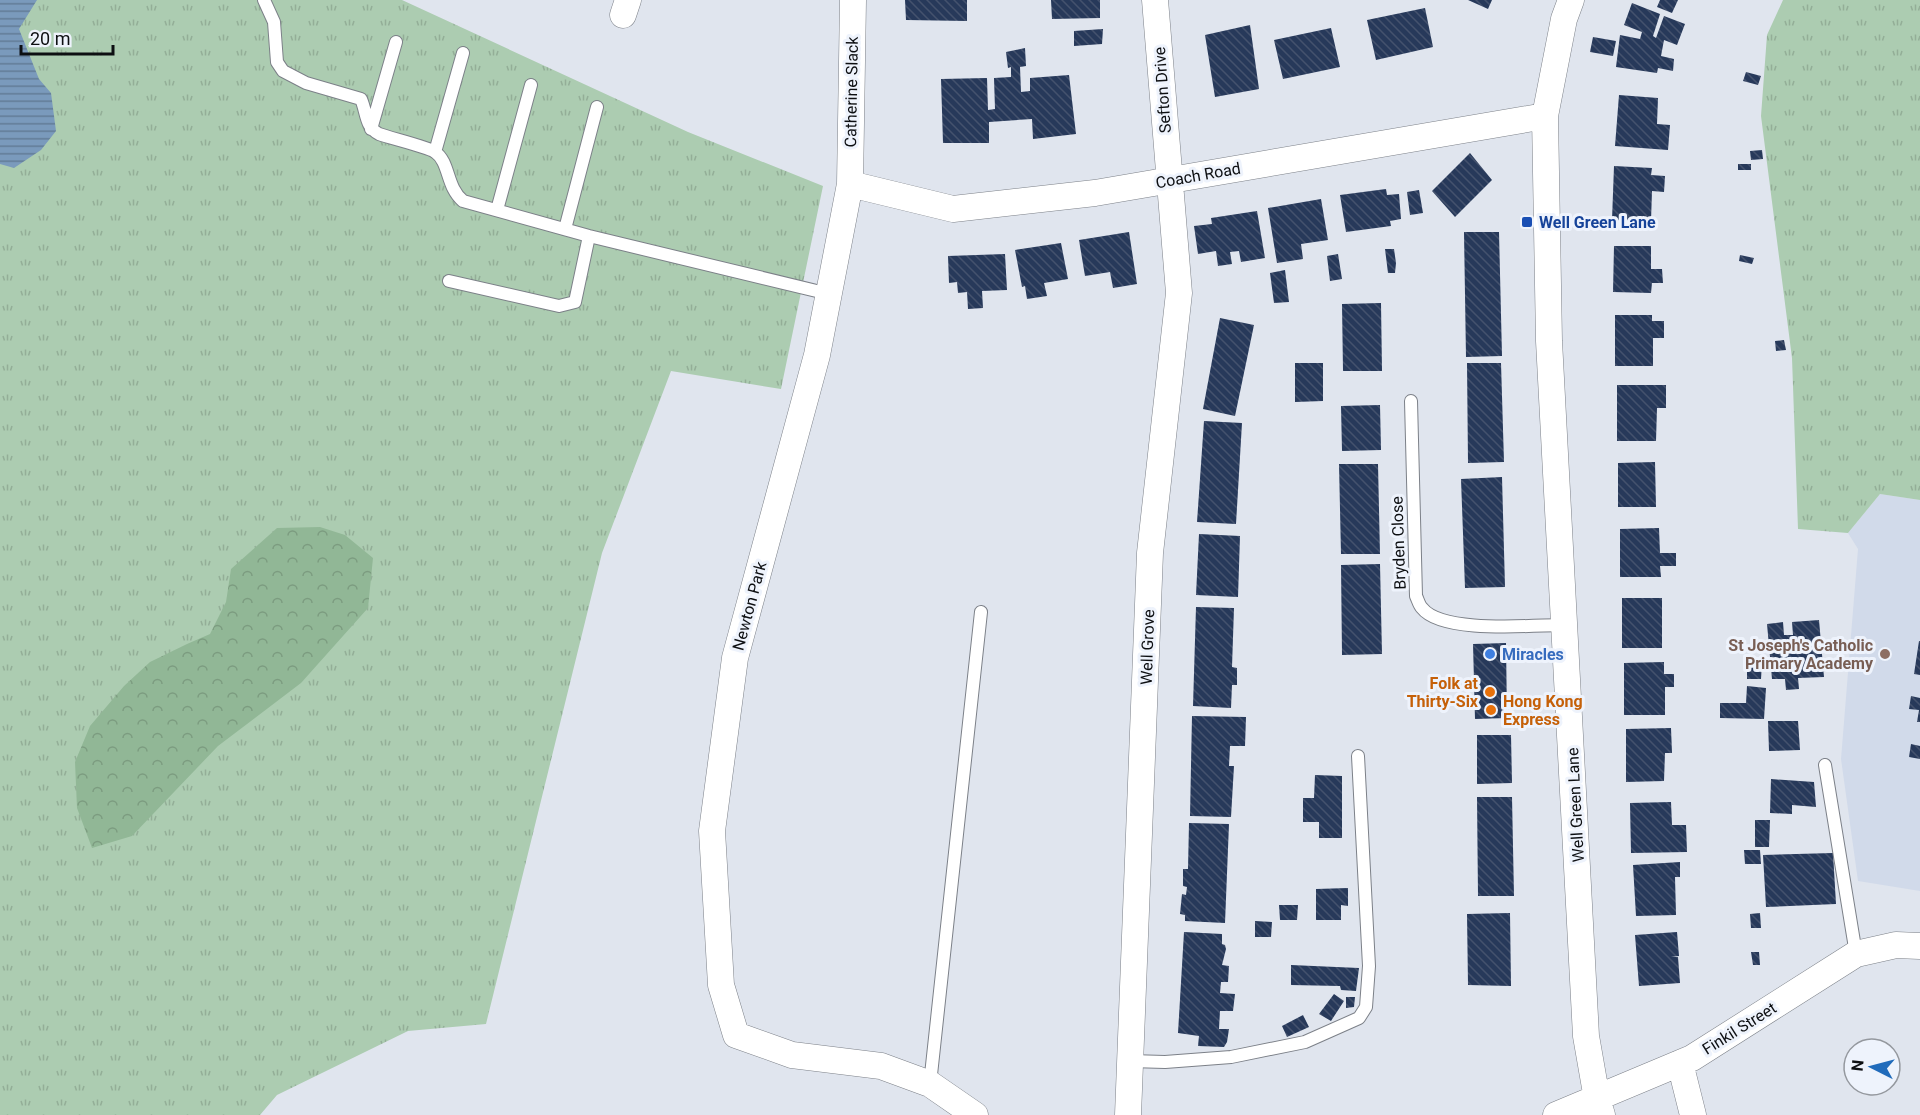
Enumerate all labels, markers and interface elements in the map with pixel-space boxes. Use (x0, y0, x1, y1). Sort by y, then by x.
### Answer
scale bar (21, 18, 112, 56)
text: 20 m (30, 28, 70, 49)
street label: Catherine Slack (841, 36, 862, 148)
street label: Sefton Drive (1150, 46, 1175, 134)
street label: Coach Road (1154, 159, 1242, 192)
place label: Well Green Lane (1539, 213, 1656, 232)
marker: Well Green Lane (1520, 215, 1534, 229)
street label: Bryden Close (1387, 496, 1410, 590)
street label: Newton Park (729, 559, 771, 653)
street label: Well Grove (1137, 609, 1158, 685)
place label: St Joseph's Catholic Primary Academy (1728, 636, 1874, 673)
place label: Miracles (1502, 645, 1564, 664)
marker: Miracles (1483, 647, 1497, 661)
marker: St Joseph's Catholic Primary Academy (1878, 647, 1892, 661)
place label: Folk at Thirty-Six (1407, 674, 1479, 711)
marker: Folk at Thirty-Six (1483, 685, 1497, 699)
place label: Hong Kong Express (1503, 692, 1583, 729)
marker: Hong Kong Express (1484, 703, 1498, 717)
street label: Well Green Lane (1563, 747, 1588, 863)
street label: Finkil Street (1699, 998, 1780, 1059)
north arrow (1842, 1037, 1902, 1097)
text: N (1848, 1059, 1868, 1072)

